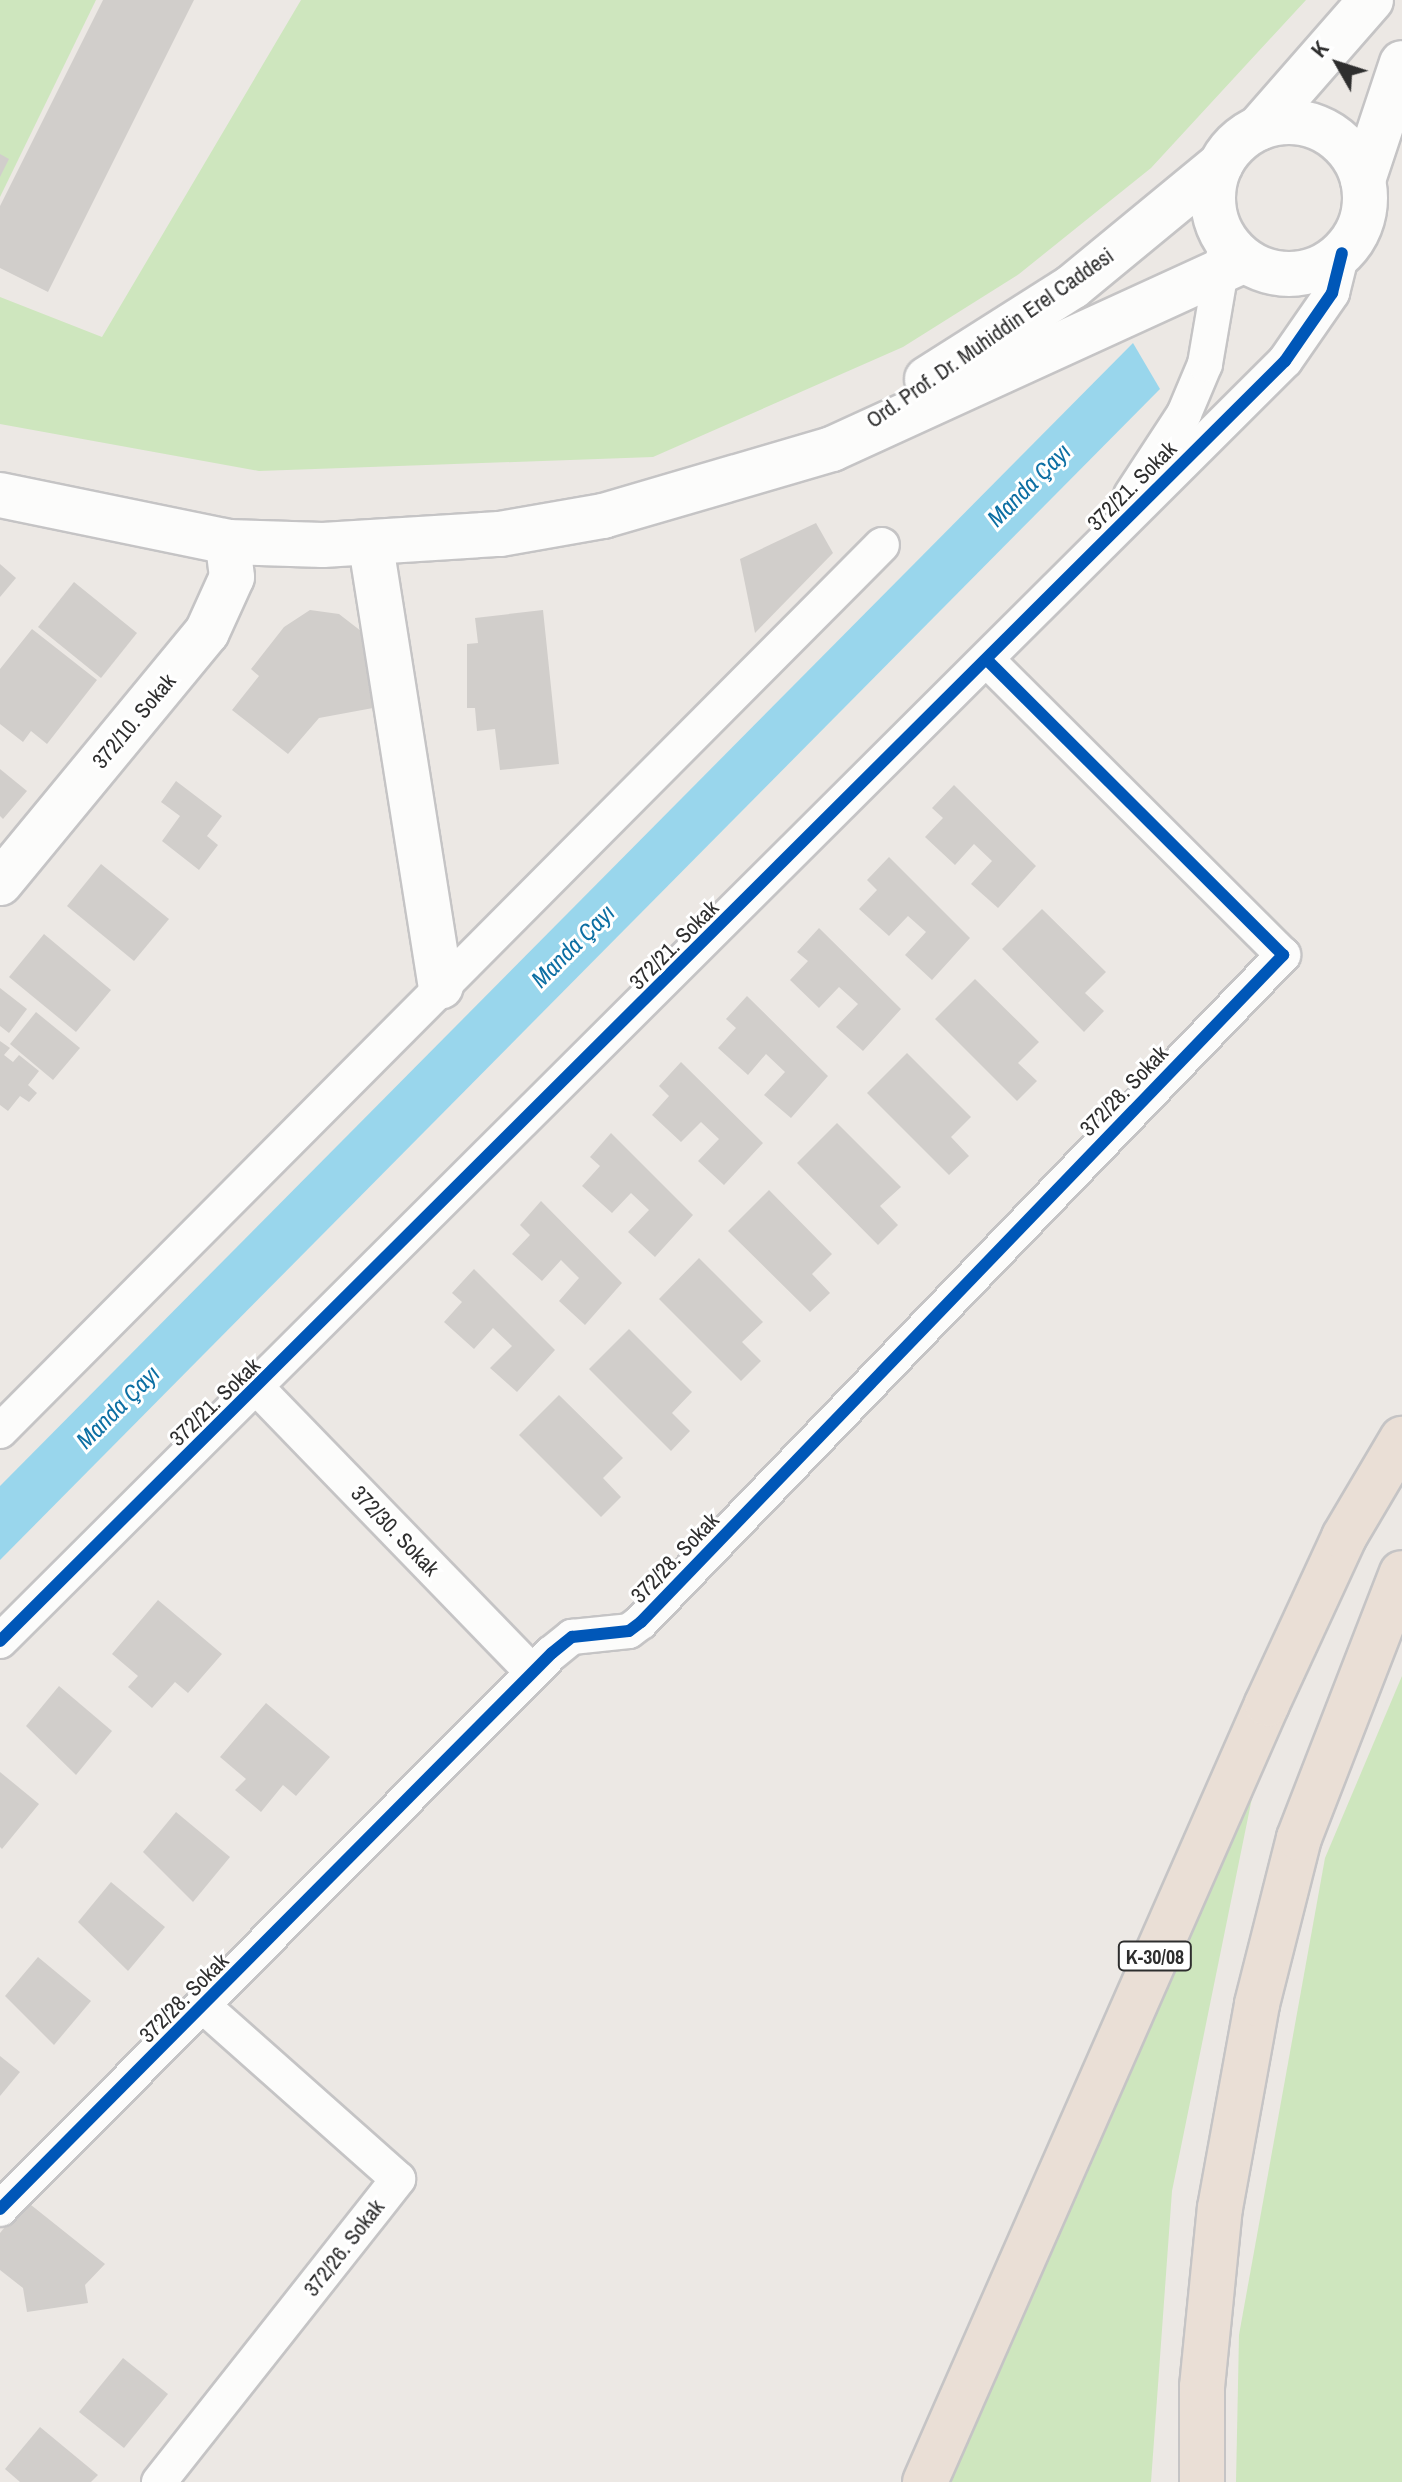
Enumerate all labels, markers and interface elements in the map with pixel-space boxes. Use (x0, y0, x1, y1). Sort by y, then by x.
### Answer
north arrow (1298, 24, 1378, 104)
text: K (1304, 34, 1335, 63)
street label: Ord. Prof. Dr. Muhiddin Erel Caddesi (861, 242, 1119, 434)
street label: 372/21. Sokak (1082, 436, 1182, 536)
water label: Manda Çayı (981, 437, 1077, 533)
street label: 372/10. Sokak (87, 668, 181, 774)
street label: 372/21. Sokak (624, 895, 724, 995)
water label: Manda Çayı (525, 898, 621, 994)
street label: 372/28. Sokak (1074, 1040, 1174, 1142)
street label: 372/21. Sokak (164, 1352, 266, 1452)
water label: Manda Çayı (70, 1359, 166, 1455)
street label: 372/30. Sokak (345, 1480, 445, 1582)
street label: 372/28. Sokak (625, 1507, 725, 1609)
road number: K-30/08 (1117, 1940, 1193, 1972)
street label: 372/28. Sokak (134, 1948, 234, 2048)
street label: 372/26. Sokak (298, 2194, 390, 2302)

